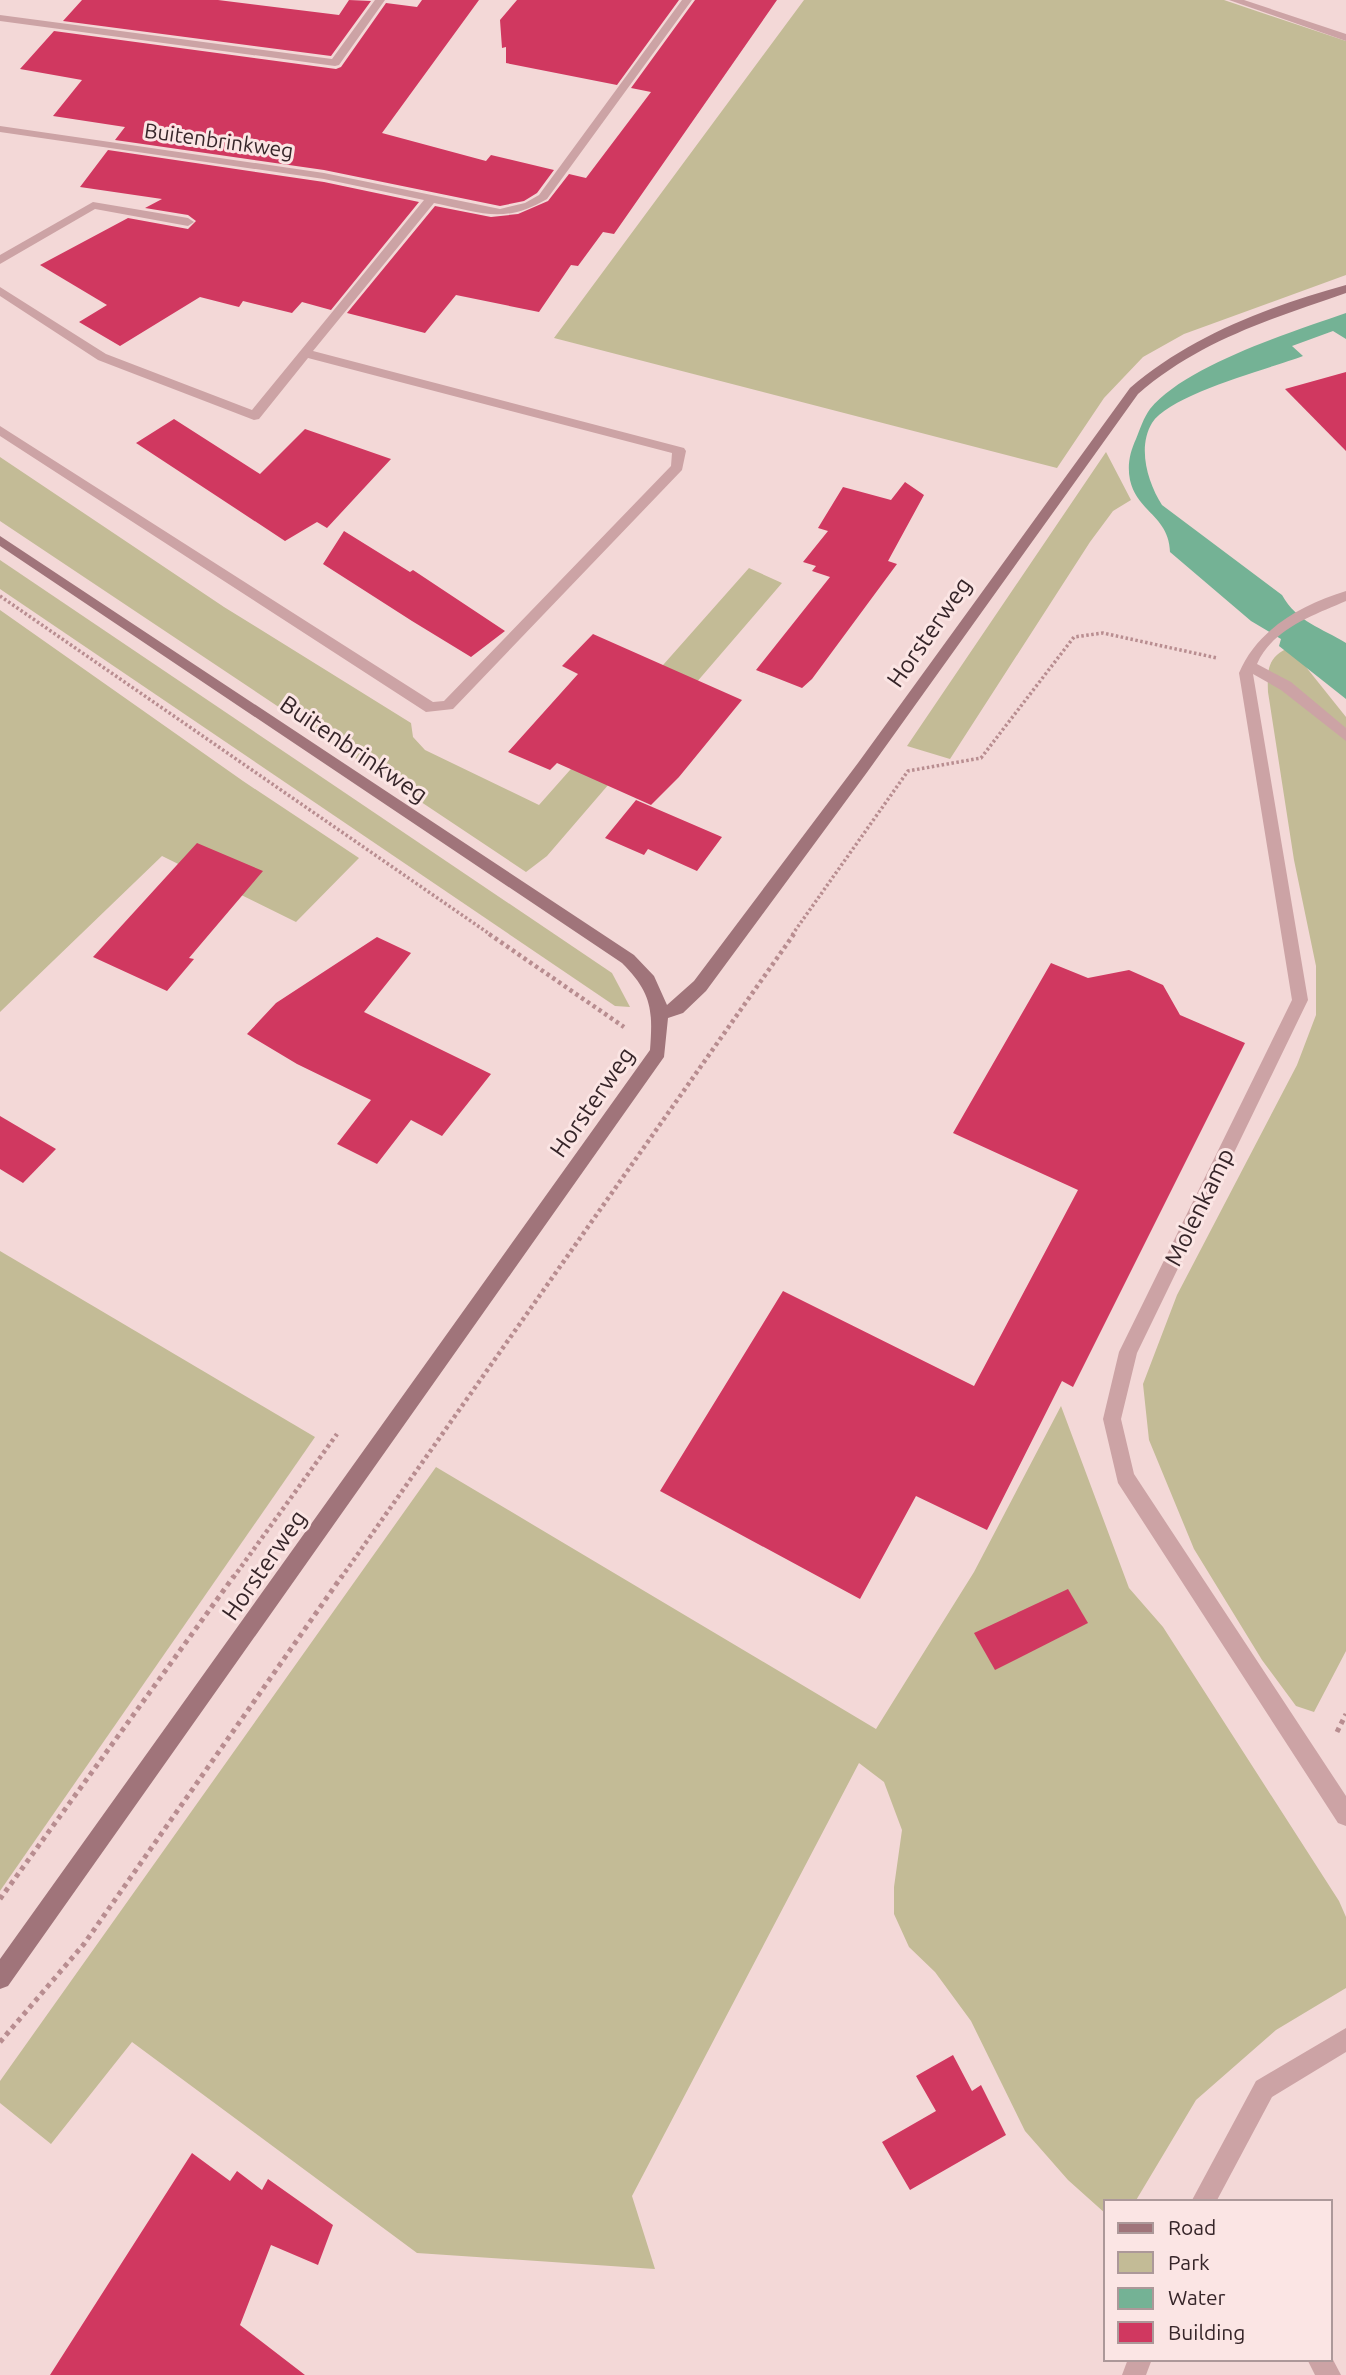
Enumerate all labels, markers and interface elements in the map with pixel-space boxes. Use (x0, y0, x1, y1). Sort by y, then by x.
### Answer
street label: Buitenbrinkweg (143, 118, 295, 162)
street label: Horsterweg (881, 572, 977, 692)
street label: Buitenbrinkweg (275, 690, 433, 808)
street label: Horsterweg (544, 1042, 640, 1162)
street label: Molenkamp (1159, 1144, 1239, 1270)
street label: Horsterweg (216, 1505, 312, 1625)
legend (1104, 2200, 1332, 2361)
text: Road (1168, 2215, 1216, 2239)
text: Park (1168, 2250, 1210, 2274)
text: Water (1168, 2285, 1226, 2309)
text: Building (1168, 2320, 1245, 2344)

